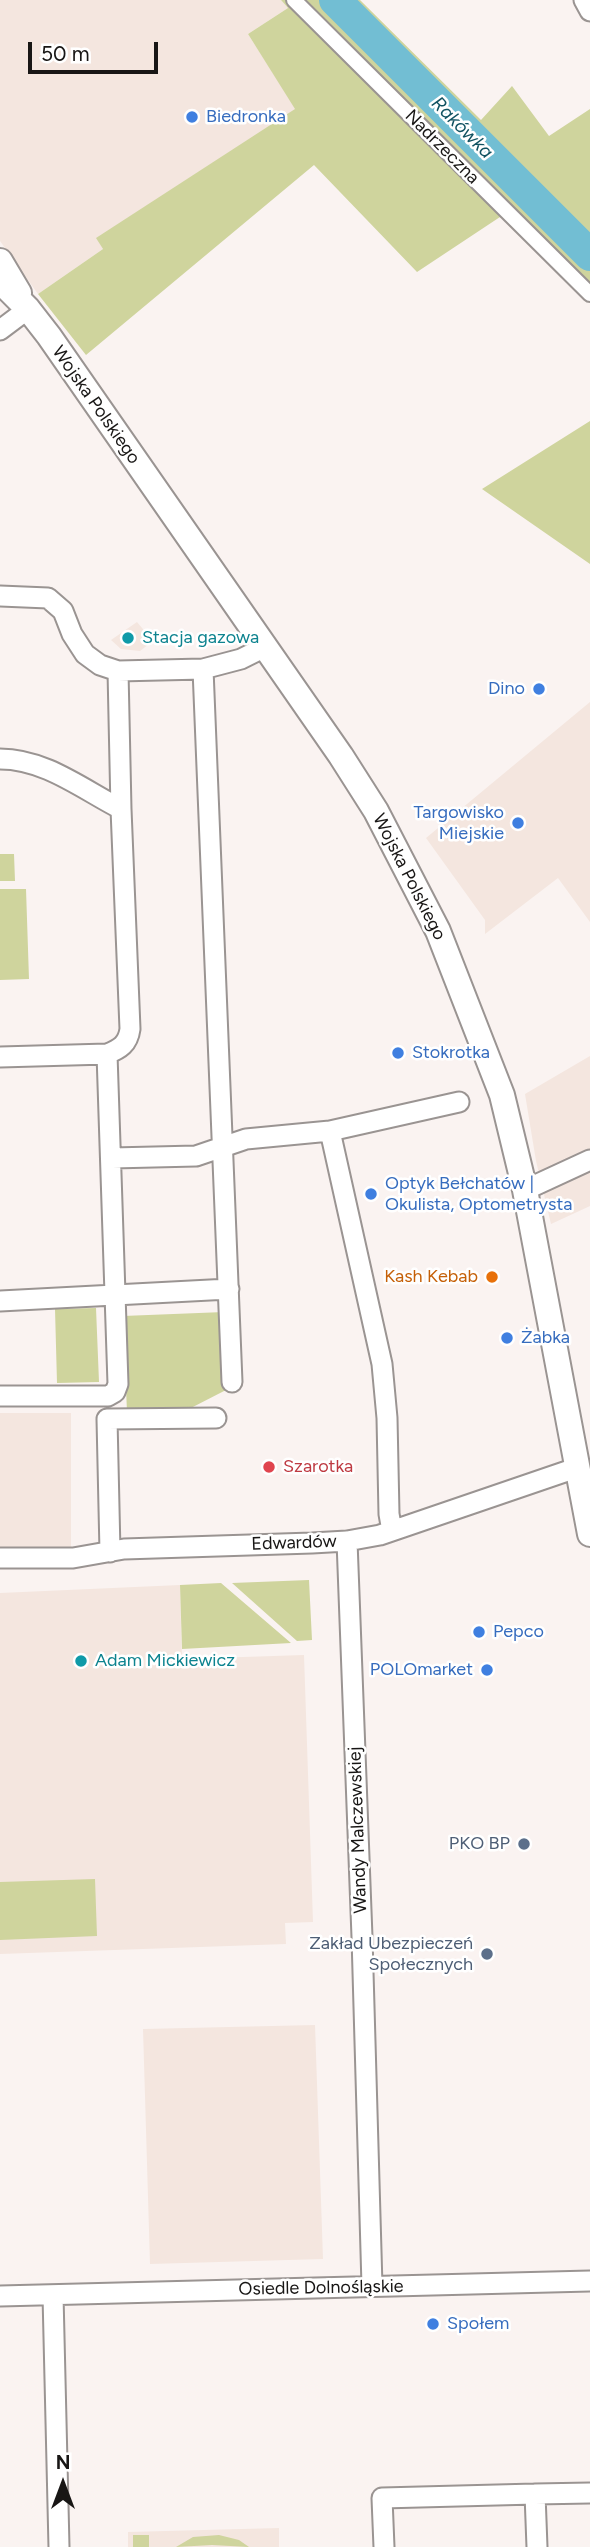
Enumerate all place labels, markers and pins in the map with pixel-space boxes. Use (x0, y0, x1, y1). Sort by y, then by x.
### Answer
place label: Biedronka (206, 106, 286, 128)
marker: Biedronka (184, 109, 200, 125)
place label: Stacja gazowa (142, 627, 259, 649)
marker: Stacja gazowa (120, 630, 136, 646)
place label: Dino (488, 678, 525, 700)
marker: Dino (531, 681, 547, 697)
place label: Targowisko Miejskie (413, 802, 504, 844)
marker: Targowisko Miejskie (510, 815, 526, 831)
place label: Stokrotka (412, 1042, 490, 1064)
marker: Stokrotka (390, 1045, 406, 1061)
place label: Optyk Bełchatów | Okulista, Optometrysta (385, 1173, 572, 1216)
marker: Optyk Bełchatów | Okulista, Optometrysta (363, 1186, 379, 1202)
place label: Kash Kebab (384, 1266, 478, 1288)
marker: Kash Kebab (484, 1269, 500, 1285)
place label: Żabka (521, 1327, 570, 1349)
marker: Żabka (499, 1330, 515, 1346)
place label: Szarotka (283, 1456, 353, 1478)
marker: Szarotka (261, 1459, 277, 1475)
place label: Pepco (493, 1621, 544, 1643)
marker: Pepco (471, 1624, 487, 1640)
place label: Adam Mickiewicz (95, 1650, 235, 1672)
marker: Adam Mickiewicz (73, 1653, 89, 1669)
place label: POLOmarket (370, 1659, 473, 1681)
marker: POLOmarket (479, 1662, 495, 1678)
place label: PKO BP (449, 1833, 510, 1855)
marker: PKO BP (516, 1836, 532, 1852)
place label: Zakład Ubezpieczeń Społecznych (309, 1933, 473, 1976)
marker: Zakład Ubezpieczeń Społecznych (479, 1946, 495, 1962)
place label: Społem (447, 2313, 509, 2335)
marker: Społem (425, 2316, 441, 2332)

